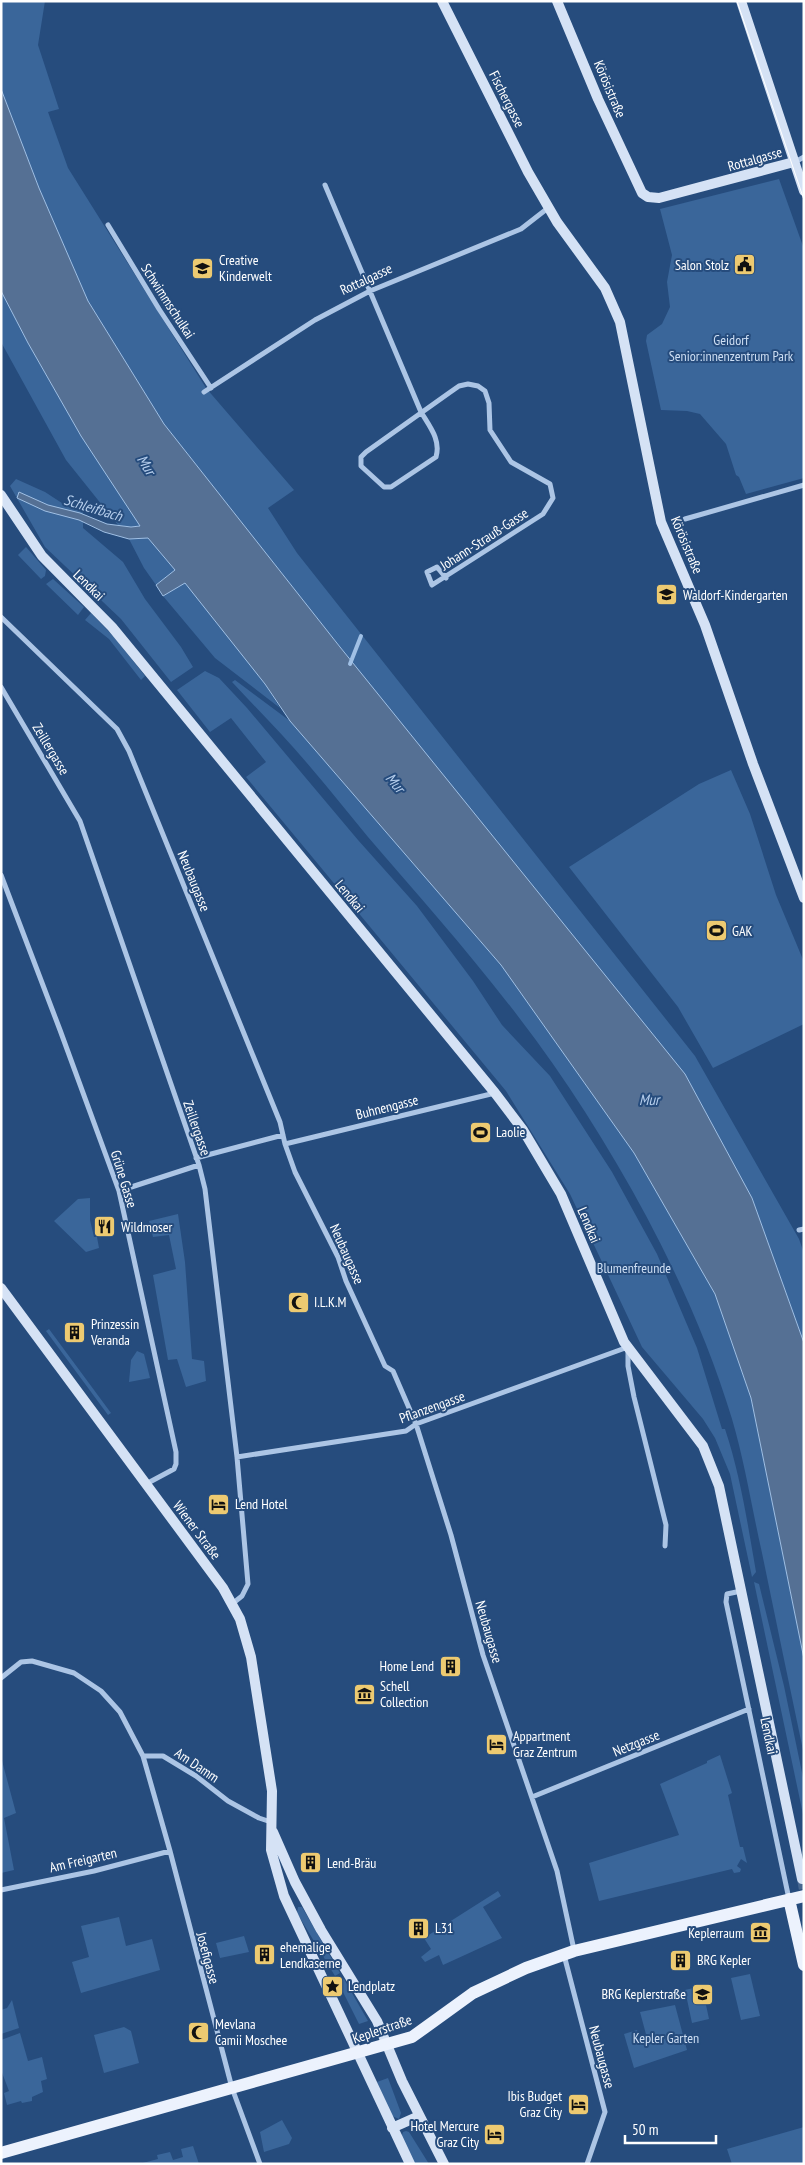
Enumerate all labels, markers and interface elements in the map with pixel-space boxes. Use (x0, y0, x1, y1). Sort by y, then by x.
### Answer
street label: Körösistraße (590, 58, 630, 121)
street label: Fischergasse (485, 68, 529, 131)
street label: Rottalgasse (726, 143, 784, 175)
place label: Creative Kinderwelt (219, 251, 272, 285)
public building icon: Salon Stolz (733, 253, 757, 277)
school or university icon: Creative Kinderwelt (191, 256, 215, 280)
place label: Salon Stolz (675, 256, 729, 274)
street label: Rottalgasse (337, 259, 395, 299)
street label: Schwimmschulkai (137, 260, 199, 342)
park label: Geidorf Senior:innenzentrum Park (669, 331, 794, 365)
water label: Mur (133, 451, 161, 480)
water label: Schleifbach (62, 490, 126, 526)
street label: Johann-Strauß-Gasse (436, 504, 532, 575)
street label: Körösistraße (667, 514, 707, 577)
street label: Lendkai (69, 566, 109, 604)
school or university icon: Waldorf-Kindergarten (655, 583, 679, 607)
place label: Waldorf-Kindergarten (683, 586, 788, 604)
street label: Zeillergasse (28, 720, 74, 778)
water label: Mur (382, 769, 410, 798)
street label: Neubaugasse (174, 848, 214, 914)
street label: Lendkai (331, 876, 369, 916)
sports icon: GAK (704, 919, 728, 943)
place label: GAK (732, 922, 753, 940)
street label: Buhnengasse (354, 1090, 420, 1123)
water label: Mur (639, 1090, 661, 1109)
street label: Zeillergasse (179, 1098, 215, 1158)
sports icon: Laolie (468, 1120, 492, 1144)
place label: Laolie (496, 1123, 526, 1141)
street label: Grüne Gasse (107, 1148, 141, 1210)
street label: Lendkai (573, 1204, 605, 1246)
restaurant icon: Wildmoser (93, 1215, 117, 1239)
place label: Wildmoser (121, 1218, 172, 1236)
street label: Neubaugasse (326, 1221, 368, 1287)
park label: Blumenfreunde (597, 1259, 671, 1277)
mosque icon: I.L.K.M (286, 1290, 310, 1314)
place label: I.L.K.M (314, 1293, 346, 1311)
place label: Prinzessin Veranda (90, 1315, 139, 1349)
building icon: Prinzessin Veranda (63, 1320, 87, 1344)
street label: Pflanzengasse (397, 1387, 467, 1427)
hotel icon: Lend Hotel (207, 1492, 231, 1516)
place label: Lend Hotel (235, 1495, 288, 1513)
street label: Wiener Straße (169, 1497, 225, 1563)
street label: Neubaugasse (472, 1599, 507, 1665)
building icon: Home Lend (438, 1654, 462, 1678)
place label: Home Lend (379, 1657, 434, 1675)
place label: Schell Collection (380, 1677, 428, 1711)
museum icon: Schell Collection (352, 1682, 376, 1706)
street label: Lendkai (756, 1716, 782, 1756)
street label: Netzgasse (610, 1725, 662, 1761)
place label: Appartment Graz Zentrum (513, 1727, 577, 1761)
hotel icon: Appartment Graz Zentrum (485, 1732, 509, 1756)
street label: Am Damm (171, 1744, 223, 1786)
street label: Am Freigarten (48, 1844, 118, 1876)
building icon: Lend-Bräu (299, 1851, 323, 1875)
place label: Lend-Bräu (327, 1854, 376, 1872)
building icon: L31 (407, 1916, 431, 1940)
place label: L31 (435, 1919, 453, 1937)
museum icon: Keplerraum (748, 1921, 772, 1945)
place label: Keplerraum (688, 1924, 744, 1942)
street label: Josefigasse (192, 1929, 224, 1986)
place label: ehemalige Lendkaserne (280, 1938, 341, 1972)
building icon: ehemalige Lendkaserne (252, 1943, 276, 1967)
building icon: BRG Kepler (669, 1948, 693, 1972)
place label: BRG Kepler (697, 1951, 751, 1969)
place icon: Lendplatz (320, 1974, 344, 1998)
place label: Lendplatz (348, 1977, 395, 1995)
school or university icon: BRG Keplerstraße (690, 1982, 714, 2006)
place label: BRG Keplerstraße (601, 1985, 686, 2003)
street label: Keplerstraße (350, 2010, 414, 2048)
place label: Mevlana Camii Moschee (215, 2015, 287, 2049)
mosque icon: Mevlana Camii Moschee (187, 2020, 211, 2044)
street label: Neubaugasse (585, 2024, 619, 2090)
park label: Kepler Garten (633, 2029, 699, 2047)
place label: Ibis Budget Graz City (508, 2087, 563, 2121)
hotel icon: Ibis Budget Graz City (566, 2092, 590, 2116)
scale bar (625, 2112, 716, 2144)
place label: Hotel Mercure Graz City (410, 2117, 480, 2151)
text: 50 m (632, 2120, 658, 2139)
hotel icon: Hotel Mercure Graz City (483, 2122, 507, 2146)

